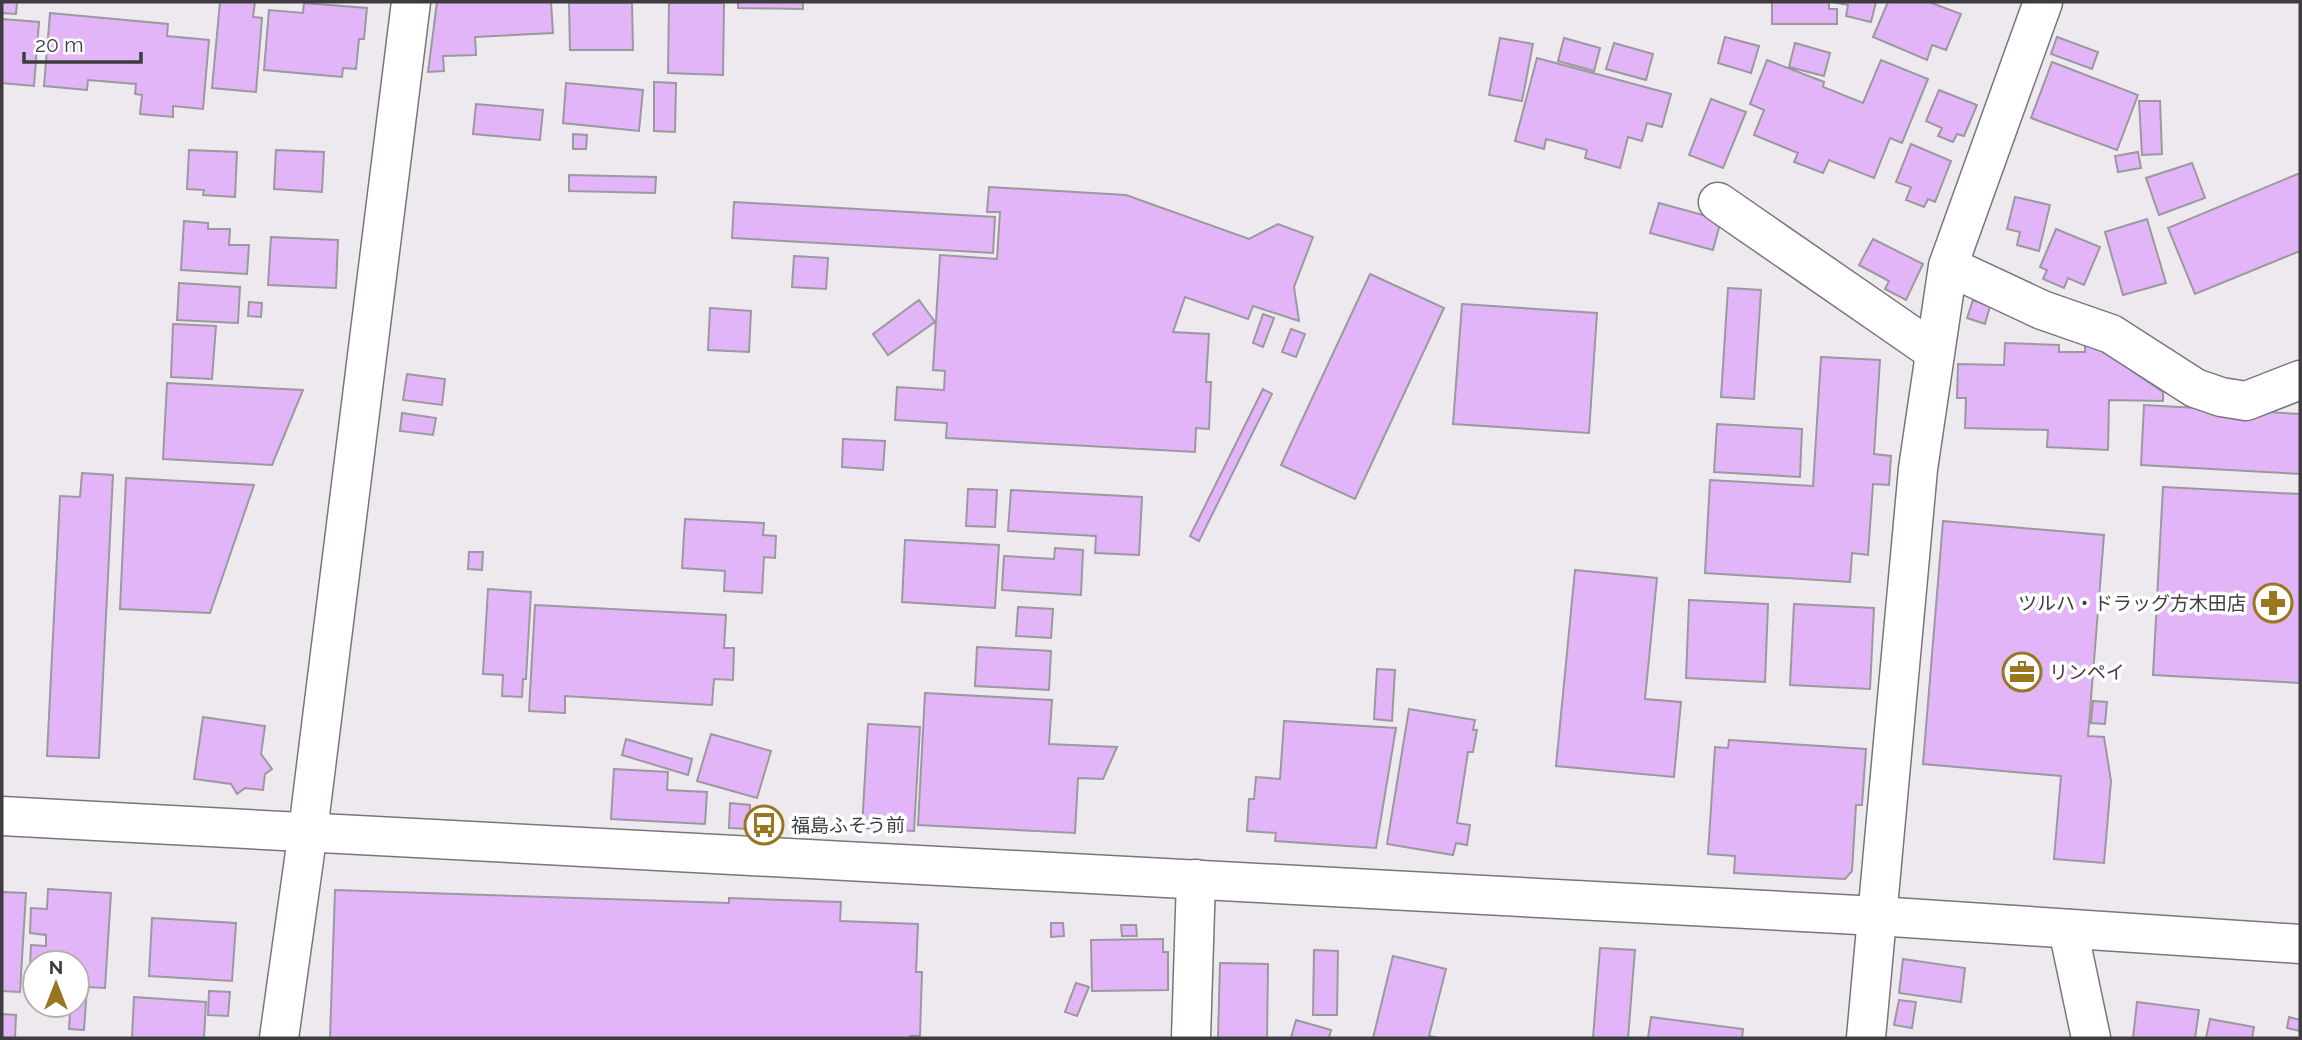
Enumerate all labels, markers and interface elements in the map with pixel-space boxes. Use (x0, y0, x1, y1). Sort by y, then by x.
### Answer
scale bar (24, 21, 142, 65)
text: 20 m (35, 32, 83, 57)
pharmacy icon: ツルハ・ドラッグ方木田店 (2252, 582, 2294, 624)
place label: ツルハ・ドラッグ方木田店 (2018, 592, 2246, 614)
office icon: リンペイ (2001, 651, 2043, 693)
place label: リンペイ (2049, 661, 2125, 683)
bus stop icon: 福島ふそう前 (743, 804, 785, 846)
place label: 福島ふそう前 (791, 814, 905, 836)
north arrow (21, 949, 91, 1019)
text: N (49, 956, 63, 978)

